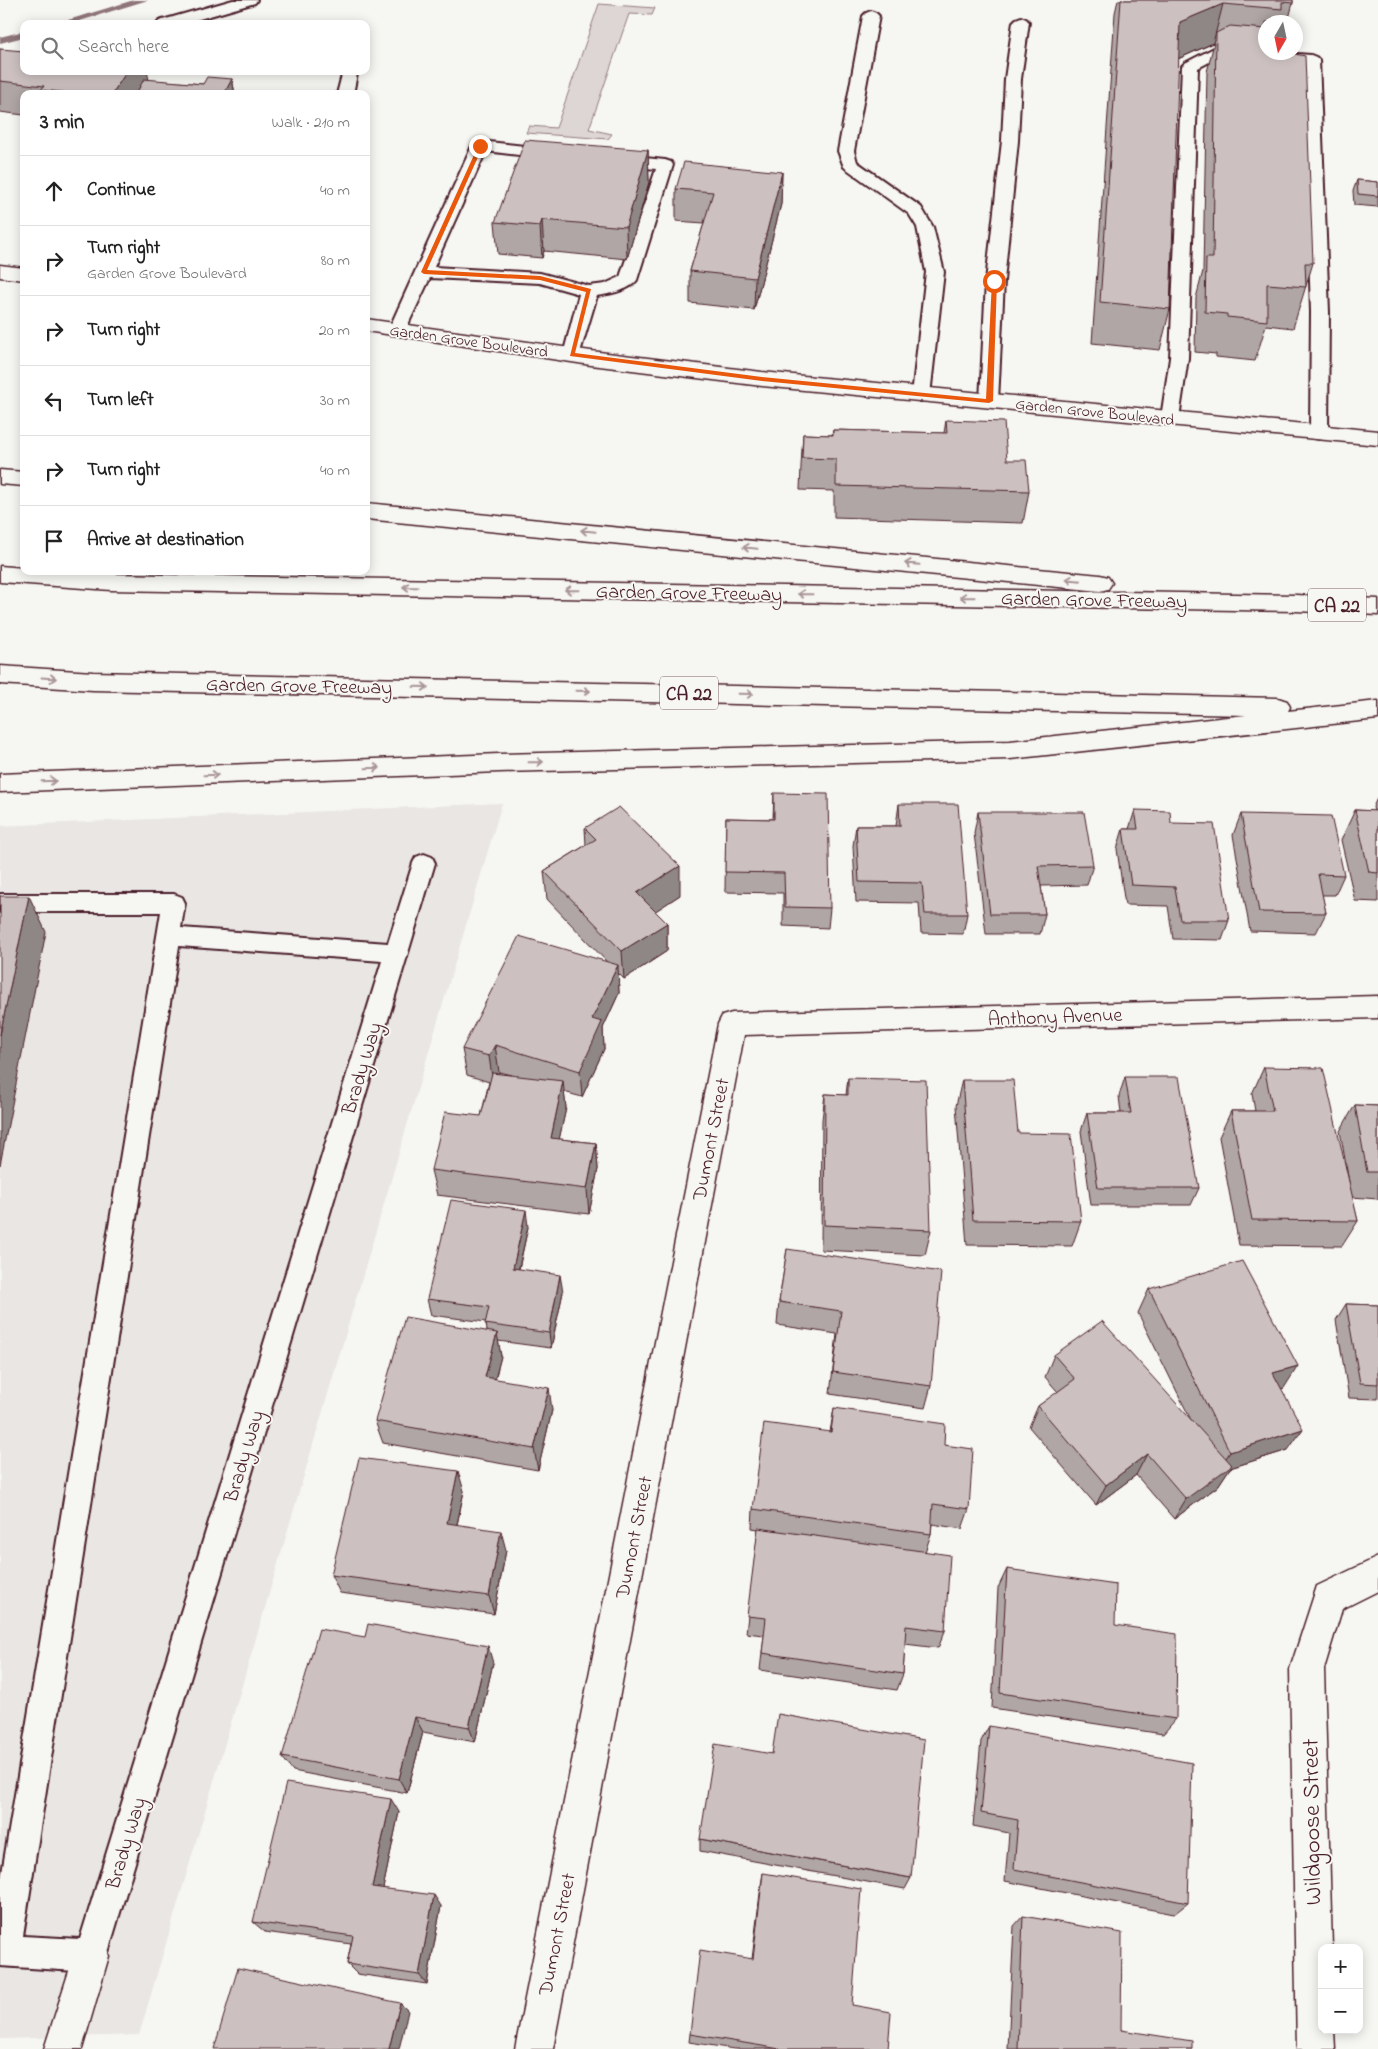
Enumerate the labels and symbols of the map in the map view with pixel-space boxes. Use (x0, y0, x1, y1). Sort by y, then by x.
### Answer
north arrow (1258, 15, 1303, 60)
route end (469, 135, 492, 158)
route start (983, 270, 1006, 293)
street label: Garden Grove Boulevard (388, 319, 549, 365)
street label: Garden Grove Boulevard (1014, 393, 1175, 433)
one-way arrow (581, 527, 597, 536)
one-way arrow (742, 543, 758, 553)
one-way arrow (904, 559, 920, 569)
one-way arrow (1066, 575, 1082, 585)
street label: Garden Grove Freeway (595, 578, 782, 611)
one-way arrow (402, 582, 418, 592)
one-way arrow (565, 585, 581, 595)
street label: Garden Grove Freeway (1000, 585, 1187, 618)
road number: CA 22 (1308, 588, 1366, 622)
one-way arrow (797, 589, 813, 599)
one-way arrow (959, 592, 976, 602)
street label: Garden Grove Freeway (205, 671, 392, 704)
one-way arrow (40, 673, 56, 682)
road number: CA 22 (660, 676, 718, 710)
one-way arrow (412, 682, 429, 692)
one-way arrow (575, 686, 591, 696)
one-way arrow (738, 690, 754, 699)
one-way arrow (528, 757, 544, 767)
one-way arrow (365, 763, 381, 773)
one-way arrow (203, 770, 219, 779)
one-way arrow (40, 777, 56, 786)
street label: Anthony Avenue (987, 1002, 1123, 1035)
street label: Brady Way (335, 1019, 391, 1119)
street label: Dumont Street (686, 1076, 739, 1204)
street label: Brady Way (217, 1407, 273, 1507)
street label: Dumont Street (609, 1474, 662, 1602)
street label: Wildgoose Street (1295, 1738, 1332, 1906)
street label: Brady Way (99, 1794, 155, 1894)
street label: Dumont Street (532, 1871, 585, 1999)

